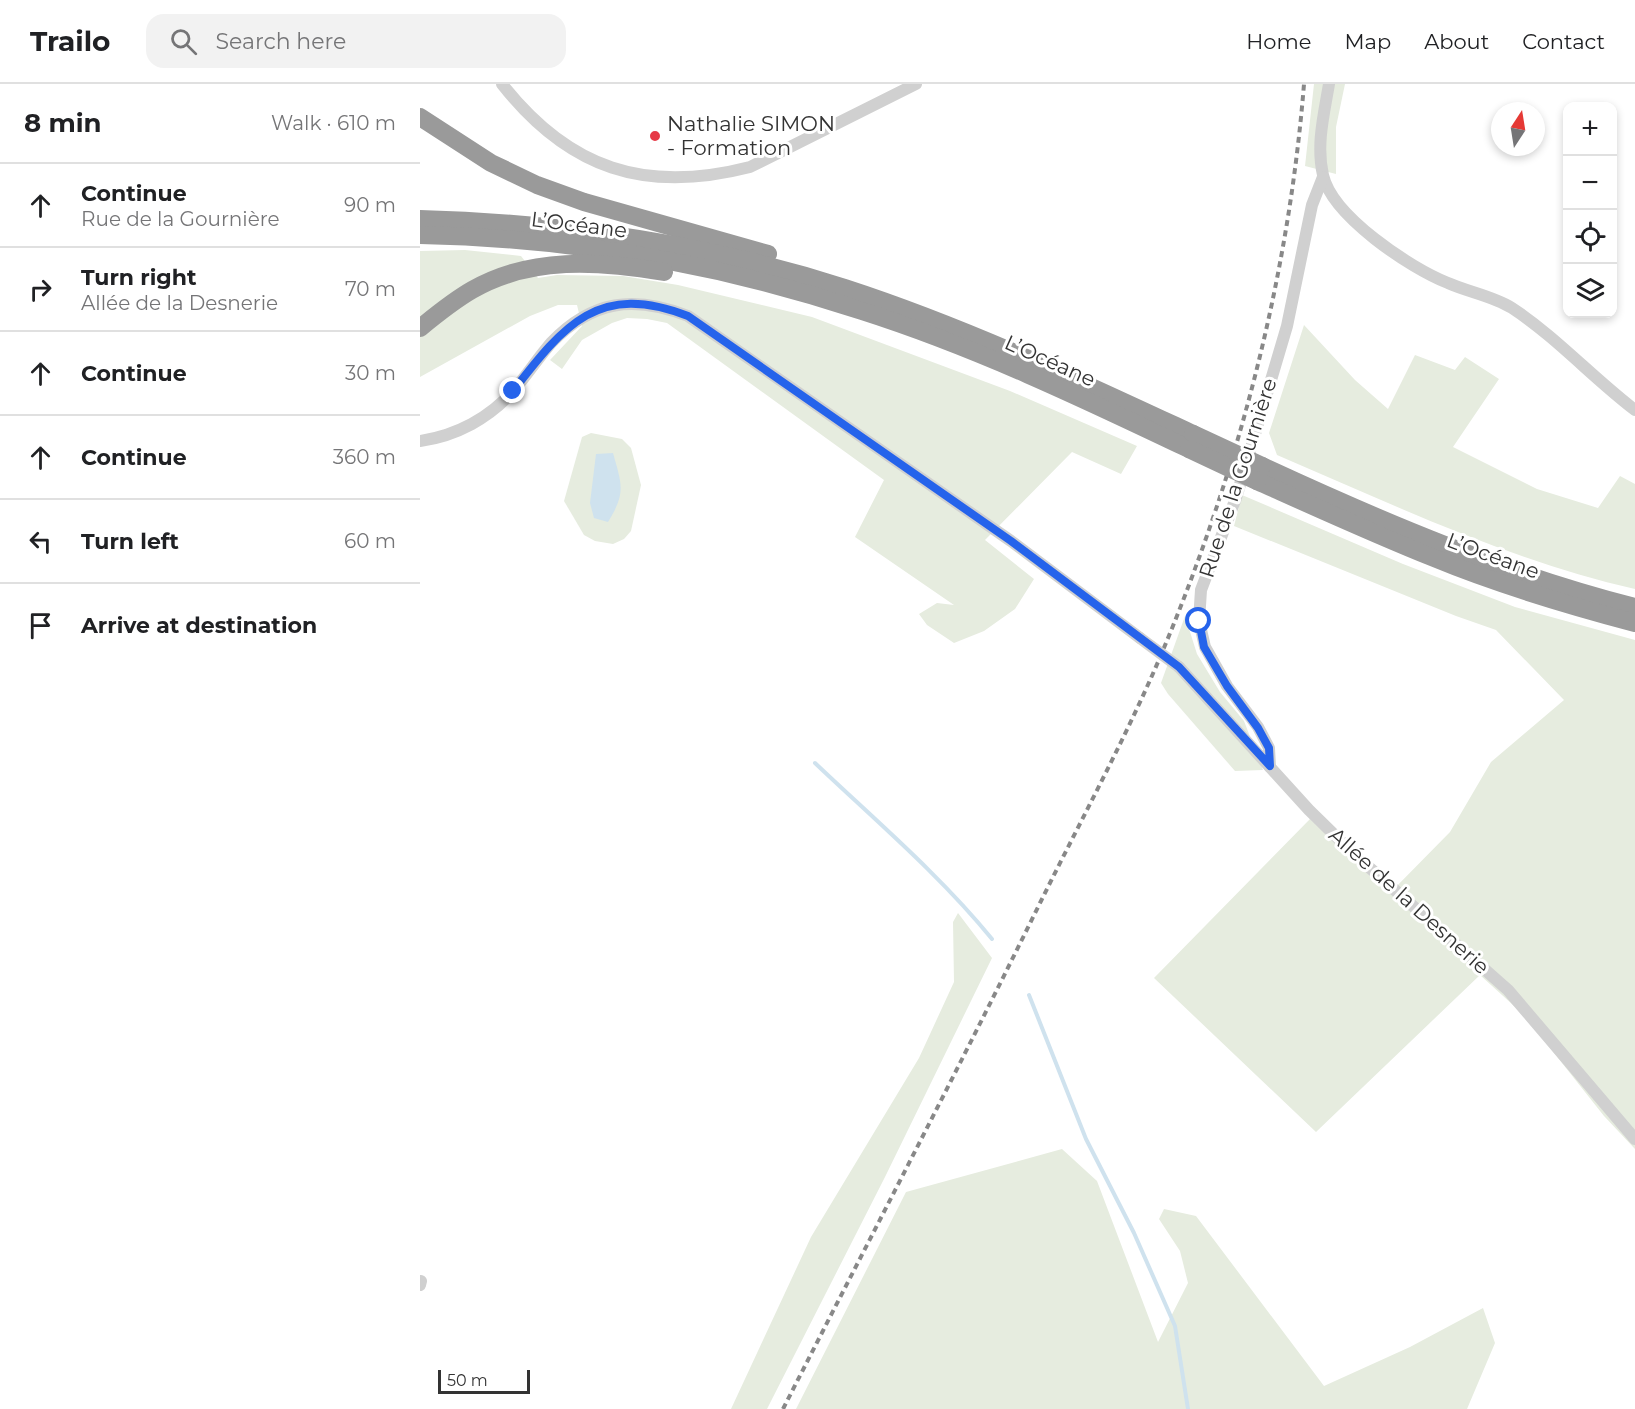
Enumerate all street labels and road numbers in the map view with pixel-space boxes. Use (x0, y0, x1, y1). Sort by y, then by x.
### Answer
street label: L’Océane (530, 206, 629, 243)
street label: L’Océane (1001, 329, 1099, 392)
street label: Rue de la Gournière (1193, 375, 1282, 581)
street label: L’Océane (1443, 527, 1543, 584)
street label: Allée de la Desnerie (1324, 822, 1495, 979)

